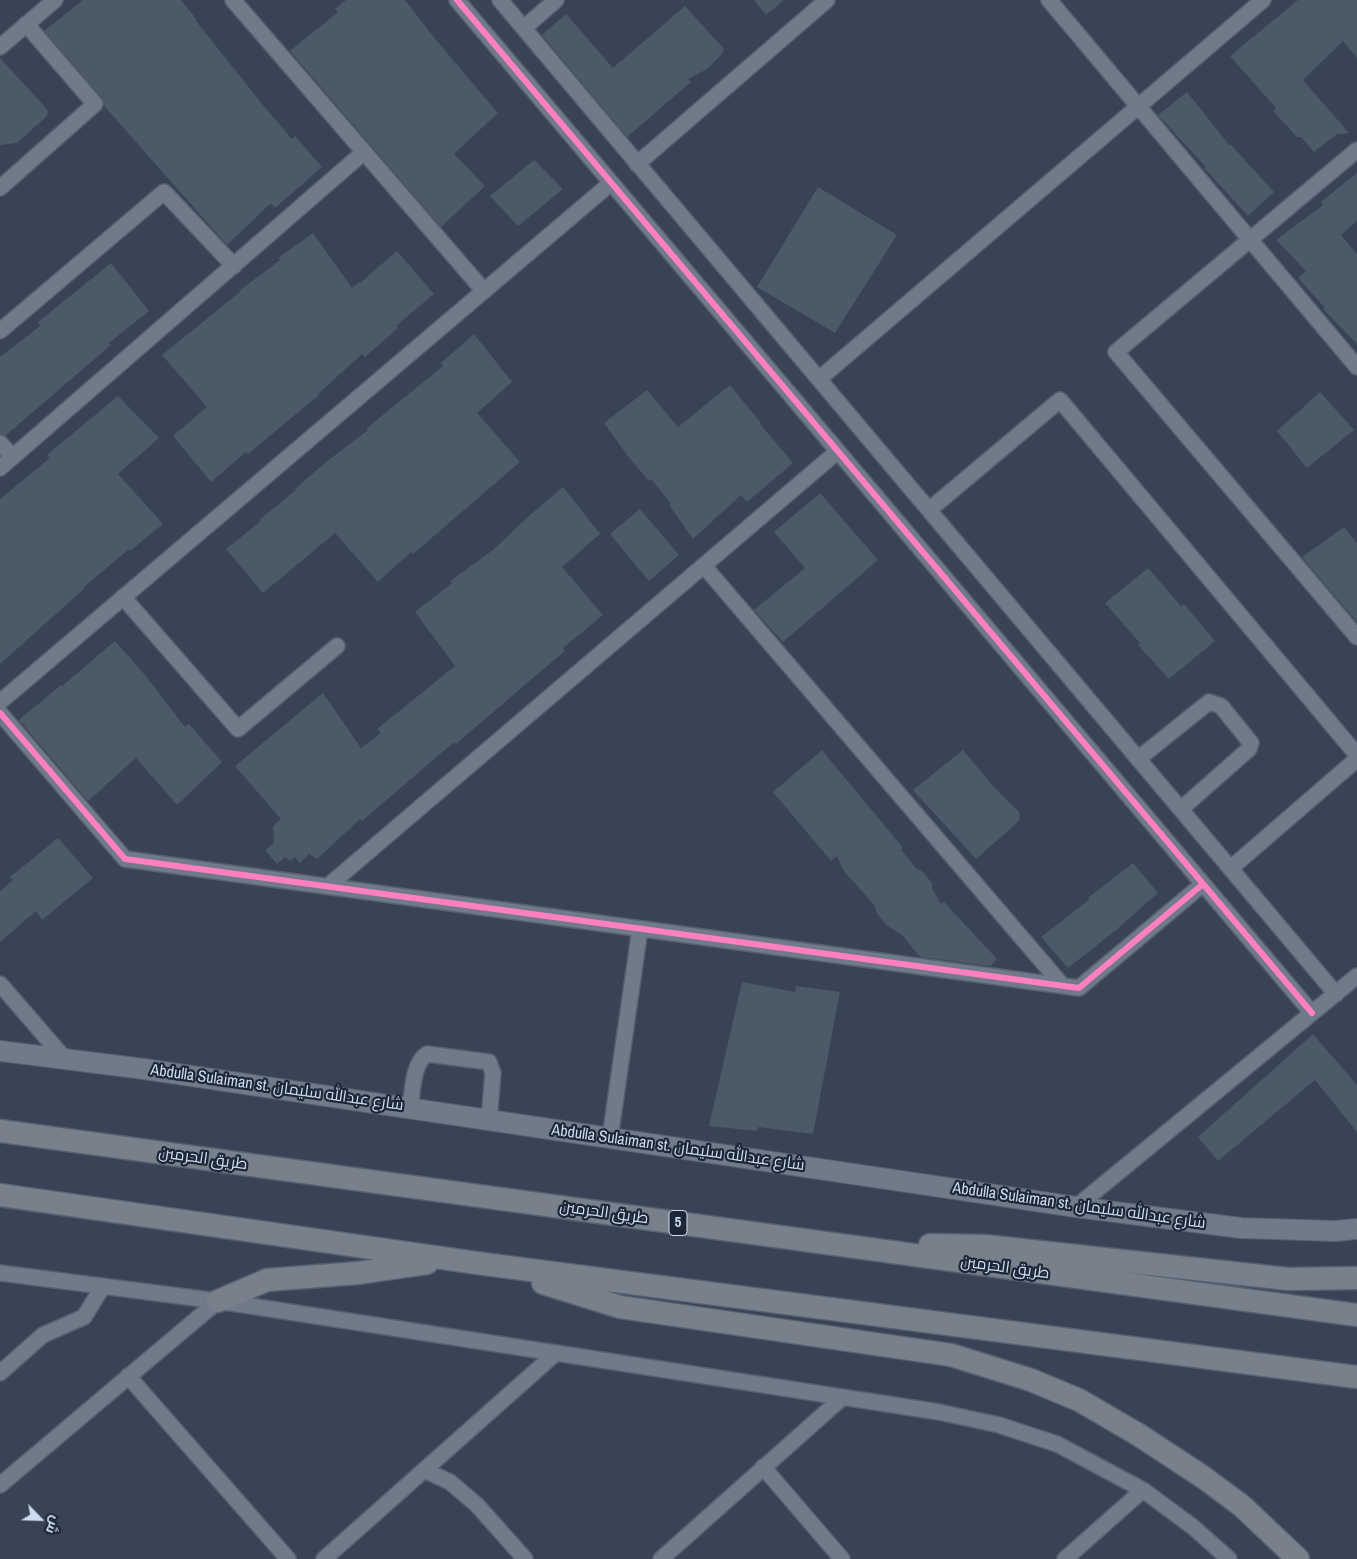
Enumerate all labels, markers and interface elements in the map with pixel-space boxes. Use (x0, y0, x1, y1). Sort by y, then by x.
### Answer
street label: Abdulla Sulaiman st. شارع عبدالله سليمان (149, 1061, 405, 1115)
street label: Abdulla Sulaiman st. شارع عبدالله سليمان (550, 1121, 806, 1175)
street label: طريق الحرمين (157, 1143, 249, 1175)
street label: Abdulla Sulaiman st. شارع عبدالله سليمان (951, 1179, 1207, 1233)
street label: طريق الحرمين (558, 1197, 650, 1229)
road number: 5 (669, 1210, 687, 1236)
street label: طريق الحرمين (959, 1252, 1051, 1284)
north arrow (15, 1494, 65, 1544)
text: ش (42, 1513, 66, 1537)

